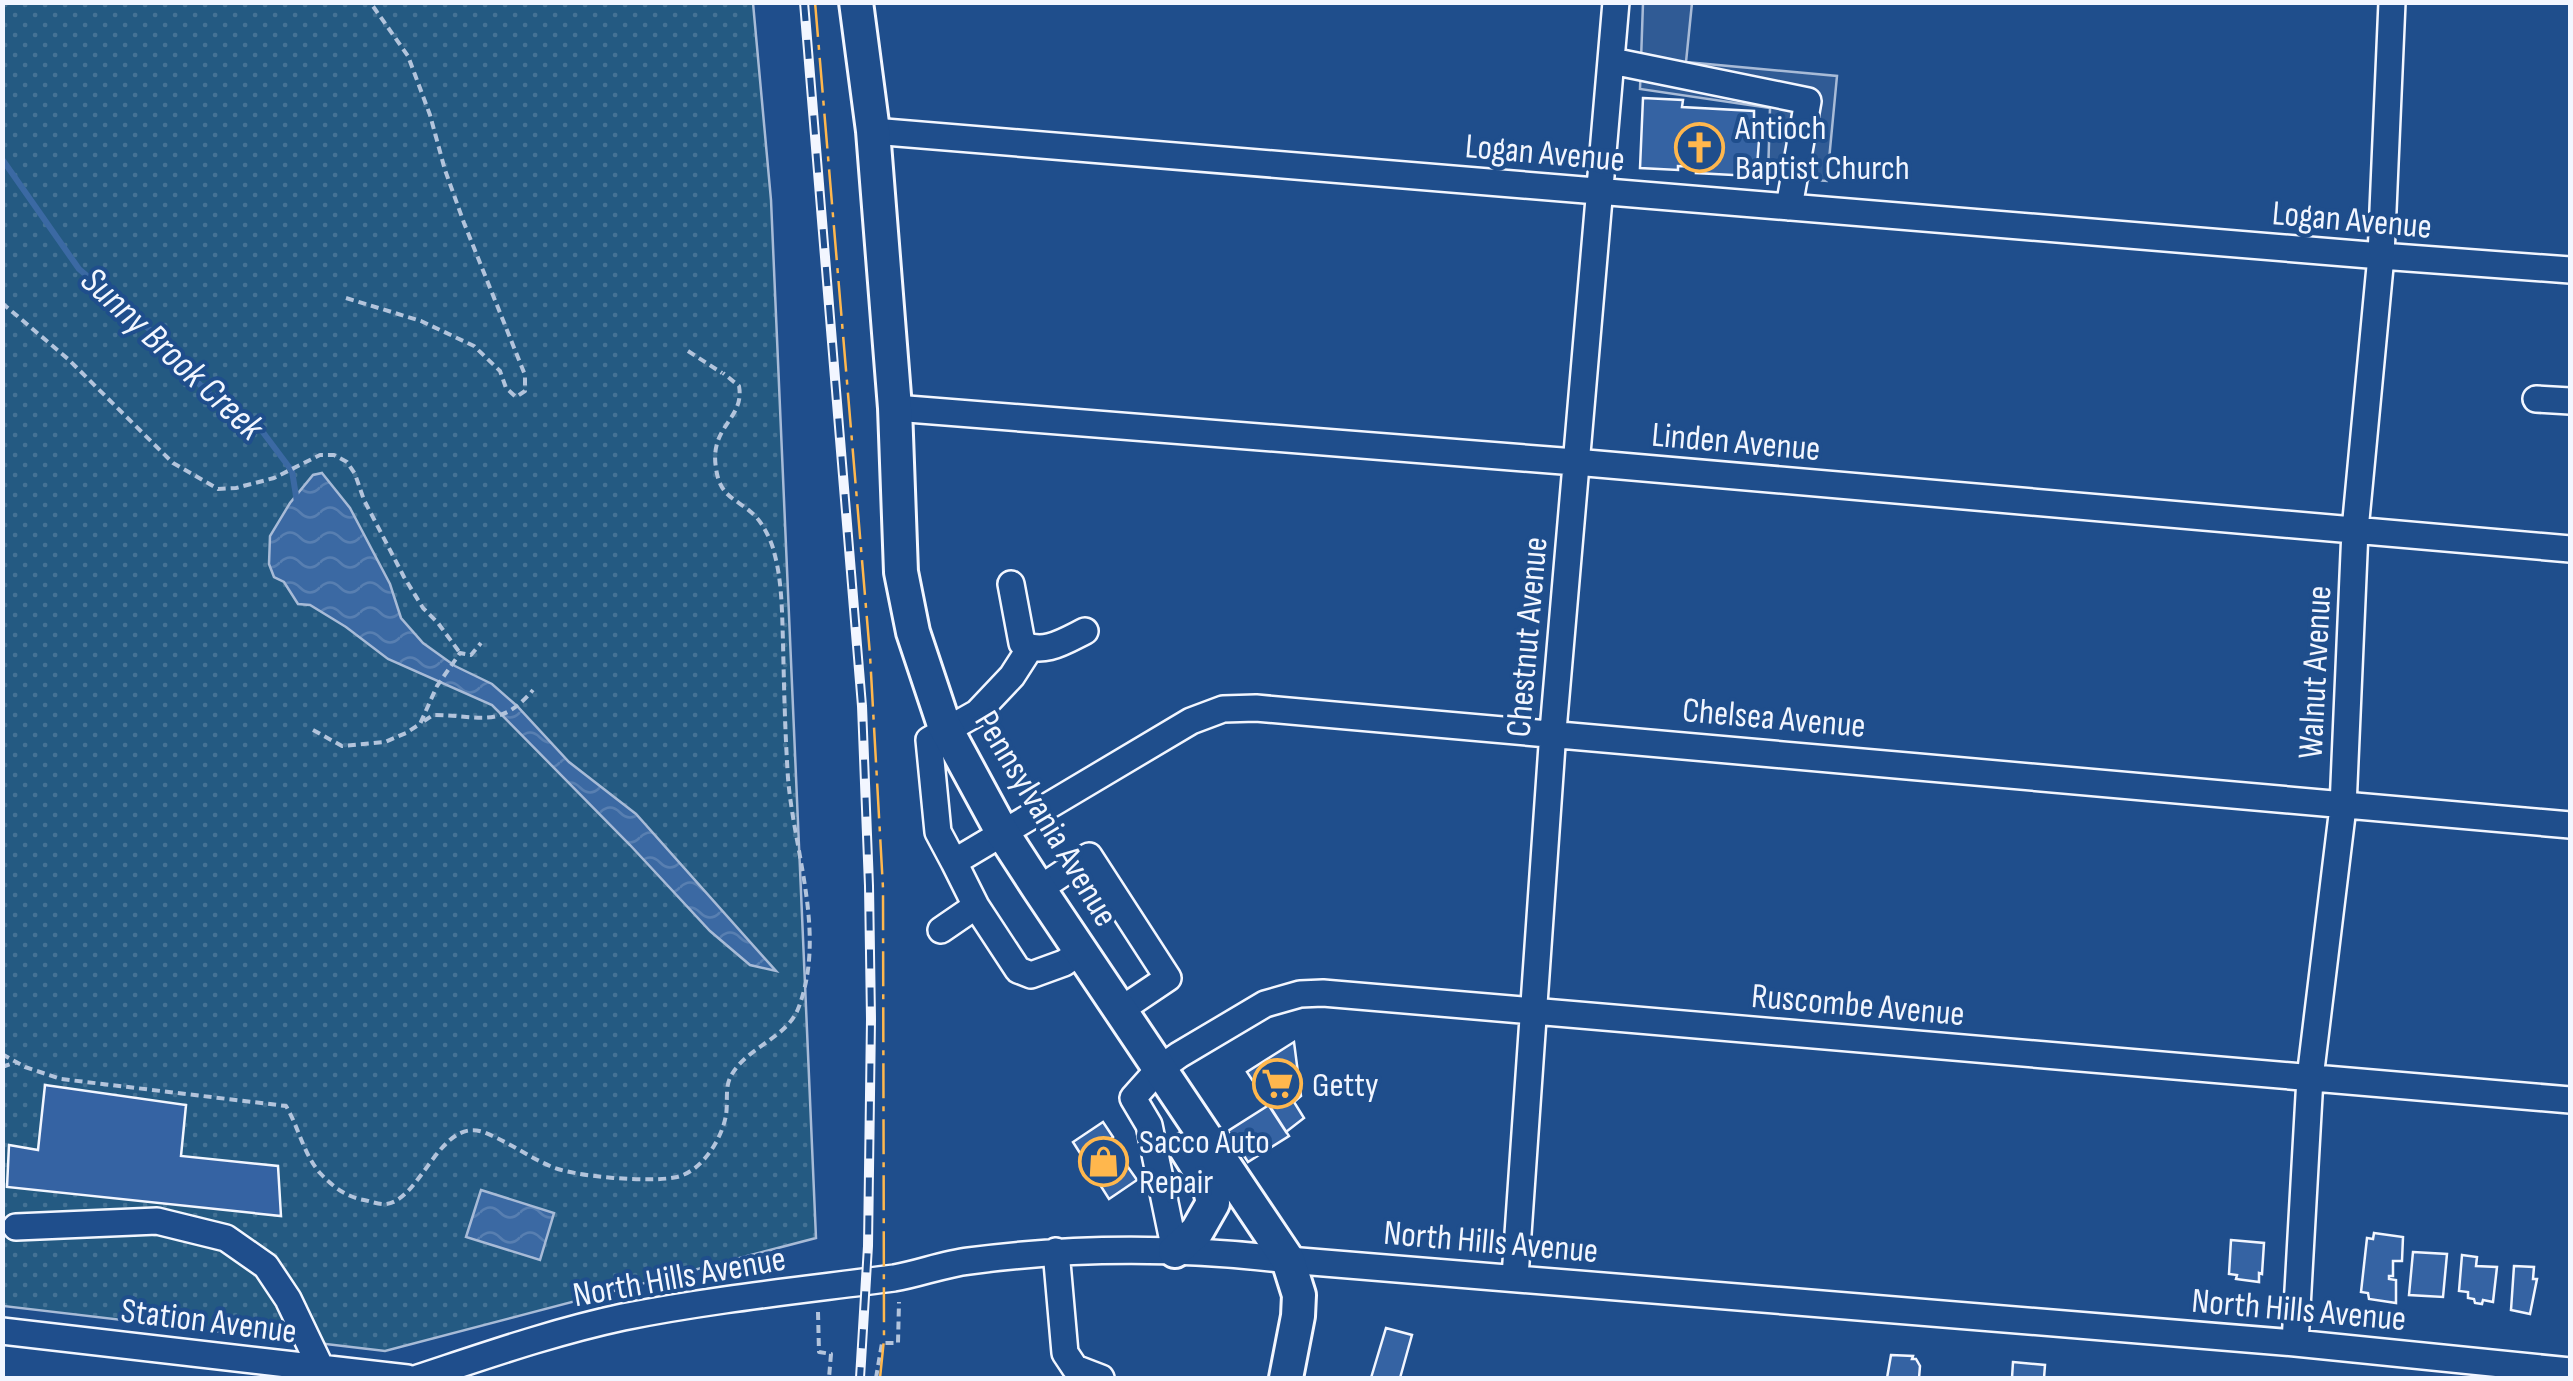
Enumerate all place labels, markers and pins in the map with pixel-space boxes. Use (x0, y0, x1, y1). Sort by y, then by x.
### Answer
place label: Antioch Baptist Church (1734, 107, 1910, 190)
church icon: Antioch Baptist Church (1674, 121, 1726, 173)
supermarket icon: Getty (1251, 1058, 1303, 1110)
place label: Getty (1312, 1064, 1378, 1107)
place label: Sacco Auto Repair (1139, 1121, 1270, 1204)
shop icon: Sacco Auto Repair (1078, 1135, 1130, 1187)

